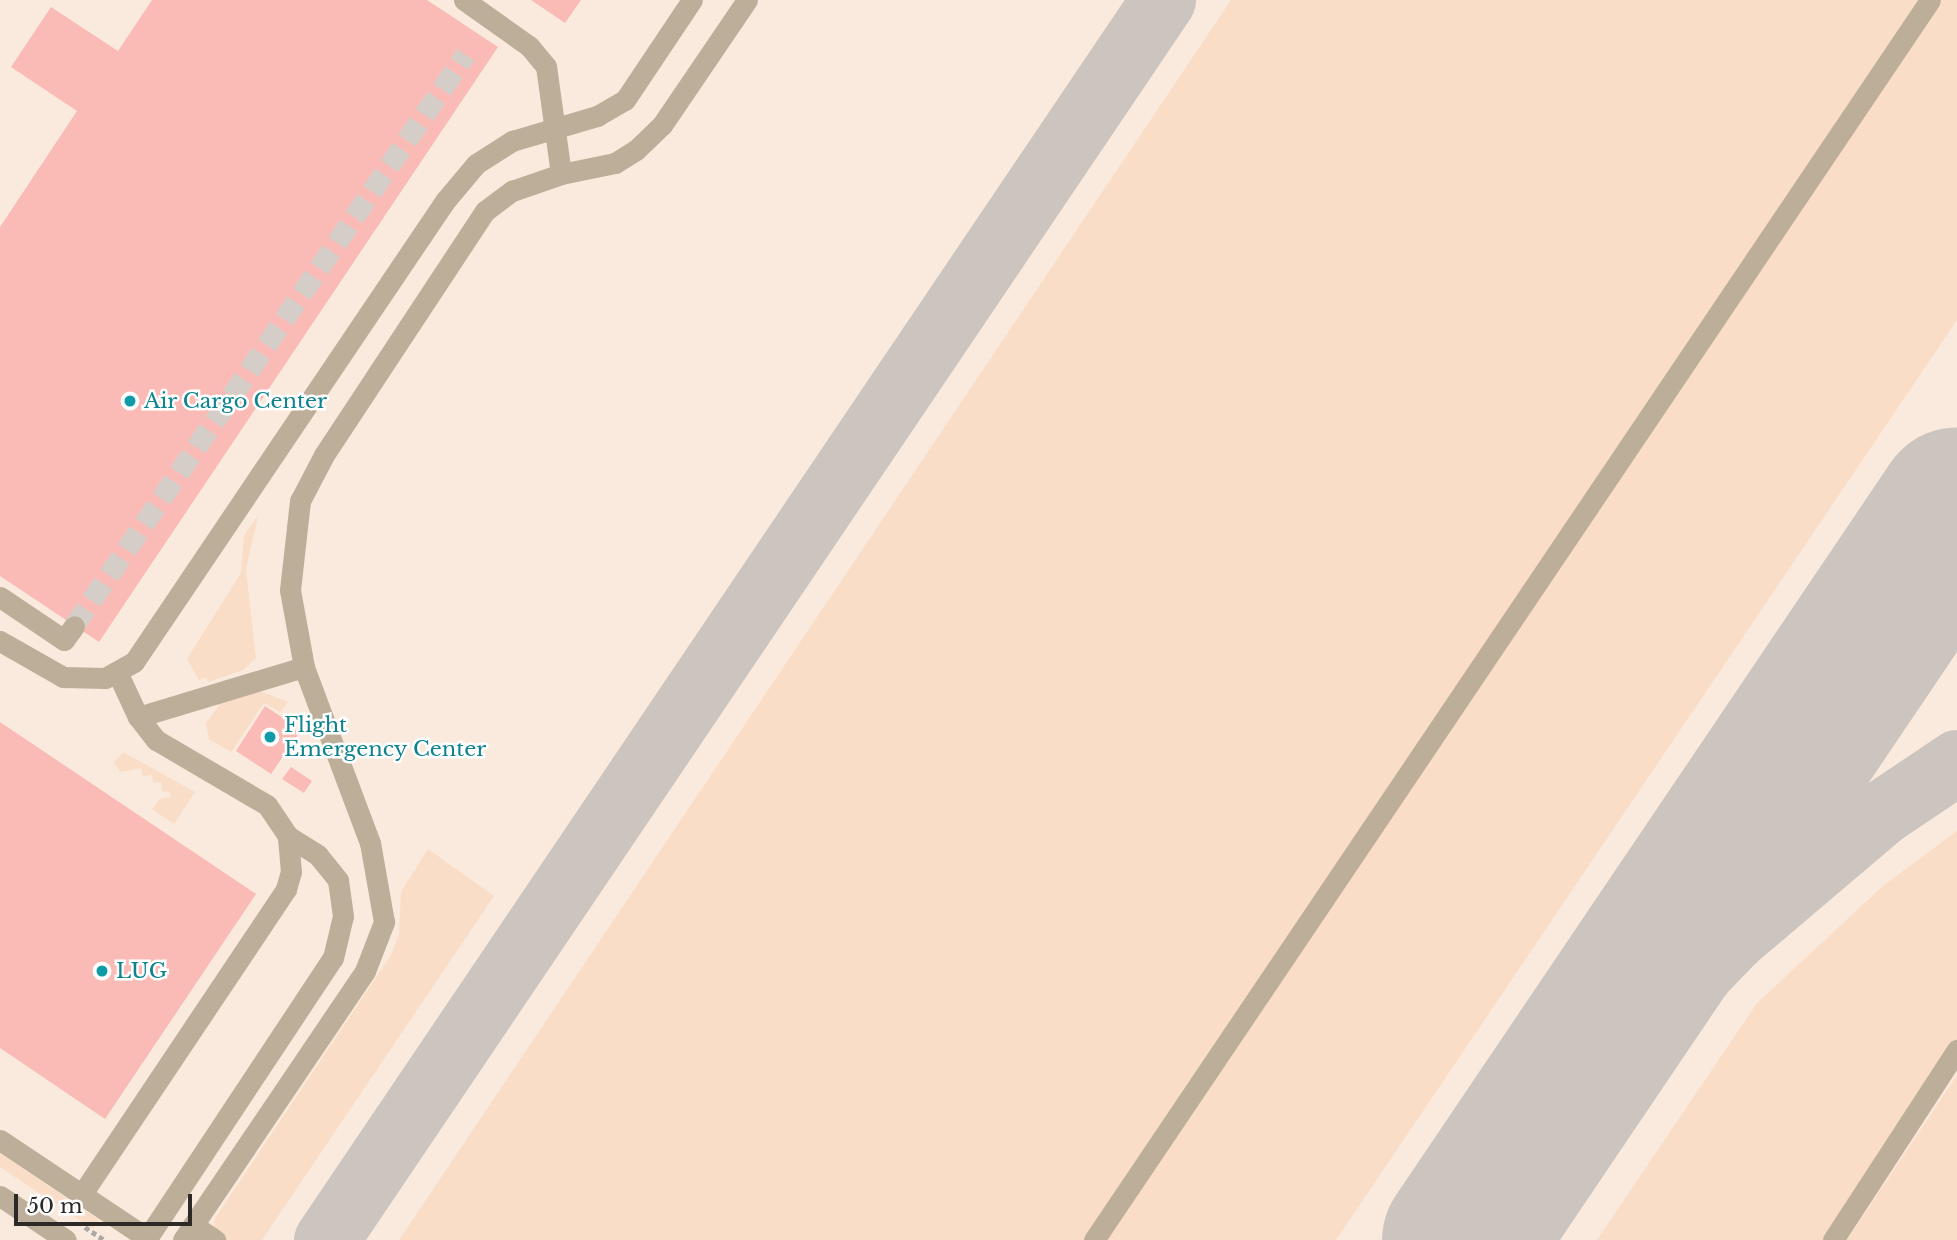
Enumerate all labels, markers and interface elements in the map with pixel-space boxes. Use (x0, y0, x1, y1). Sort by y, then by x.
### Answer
place label: Air Cargo Center (144, 388, 327, 414)
marker: Air Cargo Center (122, 393, 138, 409)
place label: Flight Emergency Center (284, 712, 487, 762)
marker: Flight Emergency Center (262, 729, 278, 745)
place label: LUG (116, 958, 167, 984)
marker: LUG (94, 963, 110, 979)
scale bar (18, 1180, 196, 1224)
text: 50 m (27, 1193, 82, 1219)

